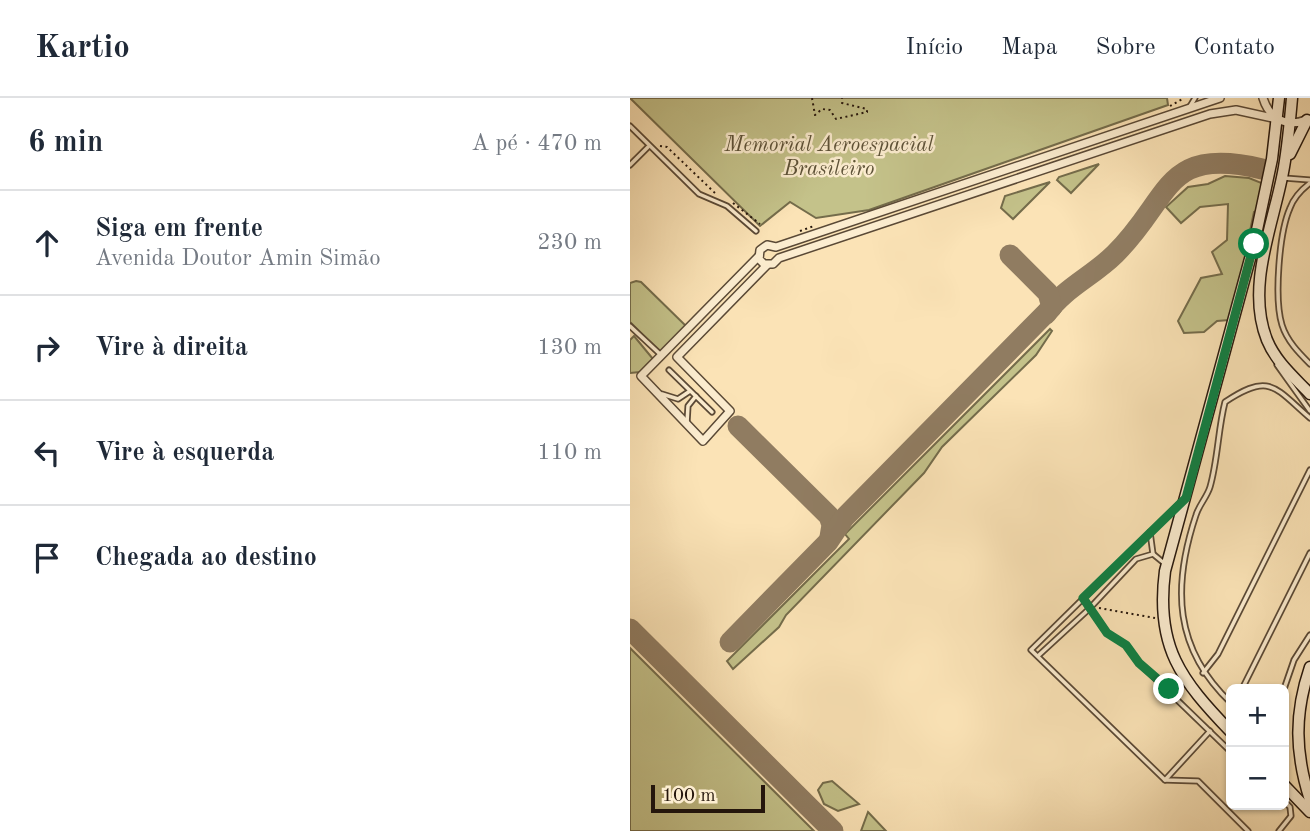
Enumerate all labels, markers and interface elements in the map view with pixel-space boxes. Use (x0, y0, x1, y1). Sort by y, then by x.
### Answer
text: Kartio (35, 32, 130, 65)
text: Início (906, 36, 963, 60)
text: Mapa (1001, 36, 1058, 60)
text: Sobre (1096, 36, 1155, 60)
text: Contato (1193, 36, 1275, 60)
text: 6 min (28, 128, 103, 158)
text: A pé · 470 m (471, 132, 602, 155)
park label: Memorial Aeroespacial Brasileiro (723, 135, 934, 180)
text: Siga em frente (95, 216, 263, 242)
icon: ahead (28, 224, 66, 262)
route start (1238, 228, 1269, 259)
text: 230 m (537, 231, 602, 254)
text: Avenida Doutor Amin Simão (95, 247, 381, 270)
icon: right (28, 329, 66, 367)
text: Vire à direita (95, 335, 248, 361)
text: 130 m (537, 336, 602, 359)
icon: left (28, 434, 66, 472)
text: Vire à esquerda (95, 440, 275, 466)
text: 110 m (537, 441, 602, 464)
icon: arrive (28, 539, 66, 577)
text: Chegada ao destino (95, 545, 317, 571)
route end (1153, 673, 1184, 704)
map controls (1226, 684, 1289, 810)
button: + (1226, 684, 1289, 747)
button: − (1226, 747, 1289, 810)
scale bar (651, 782, 765, 814)
text: 100 m (662, 787, 715, 806)

